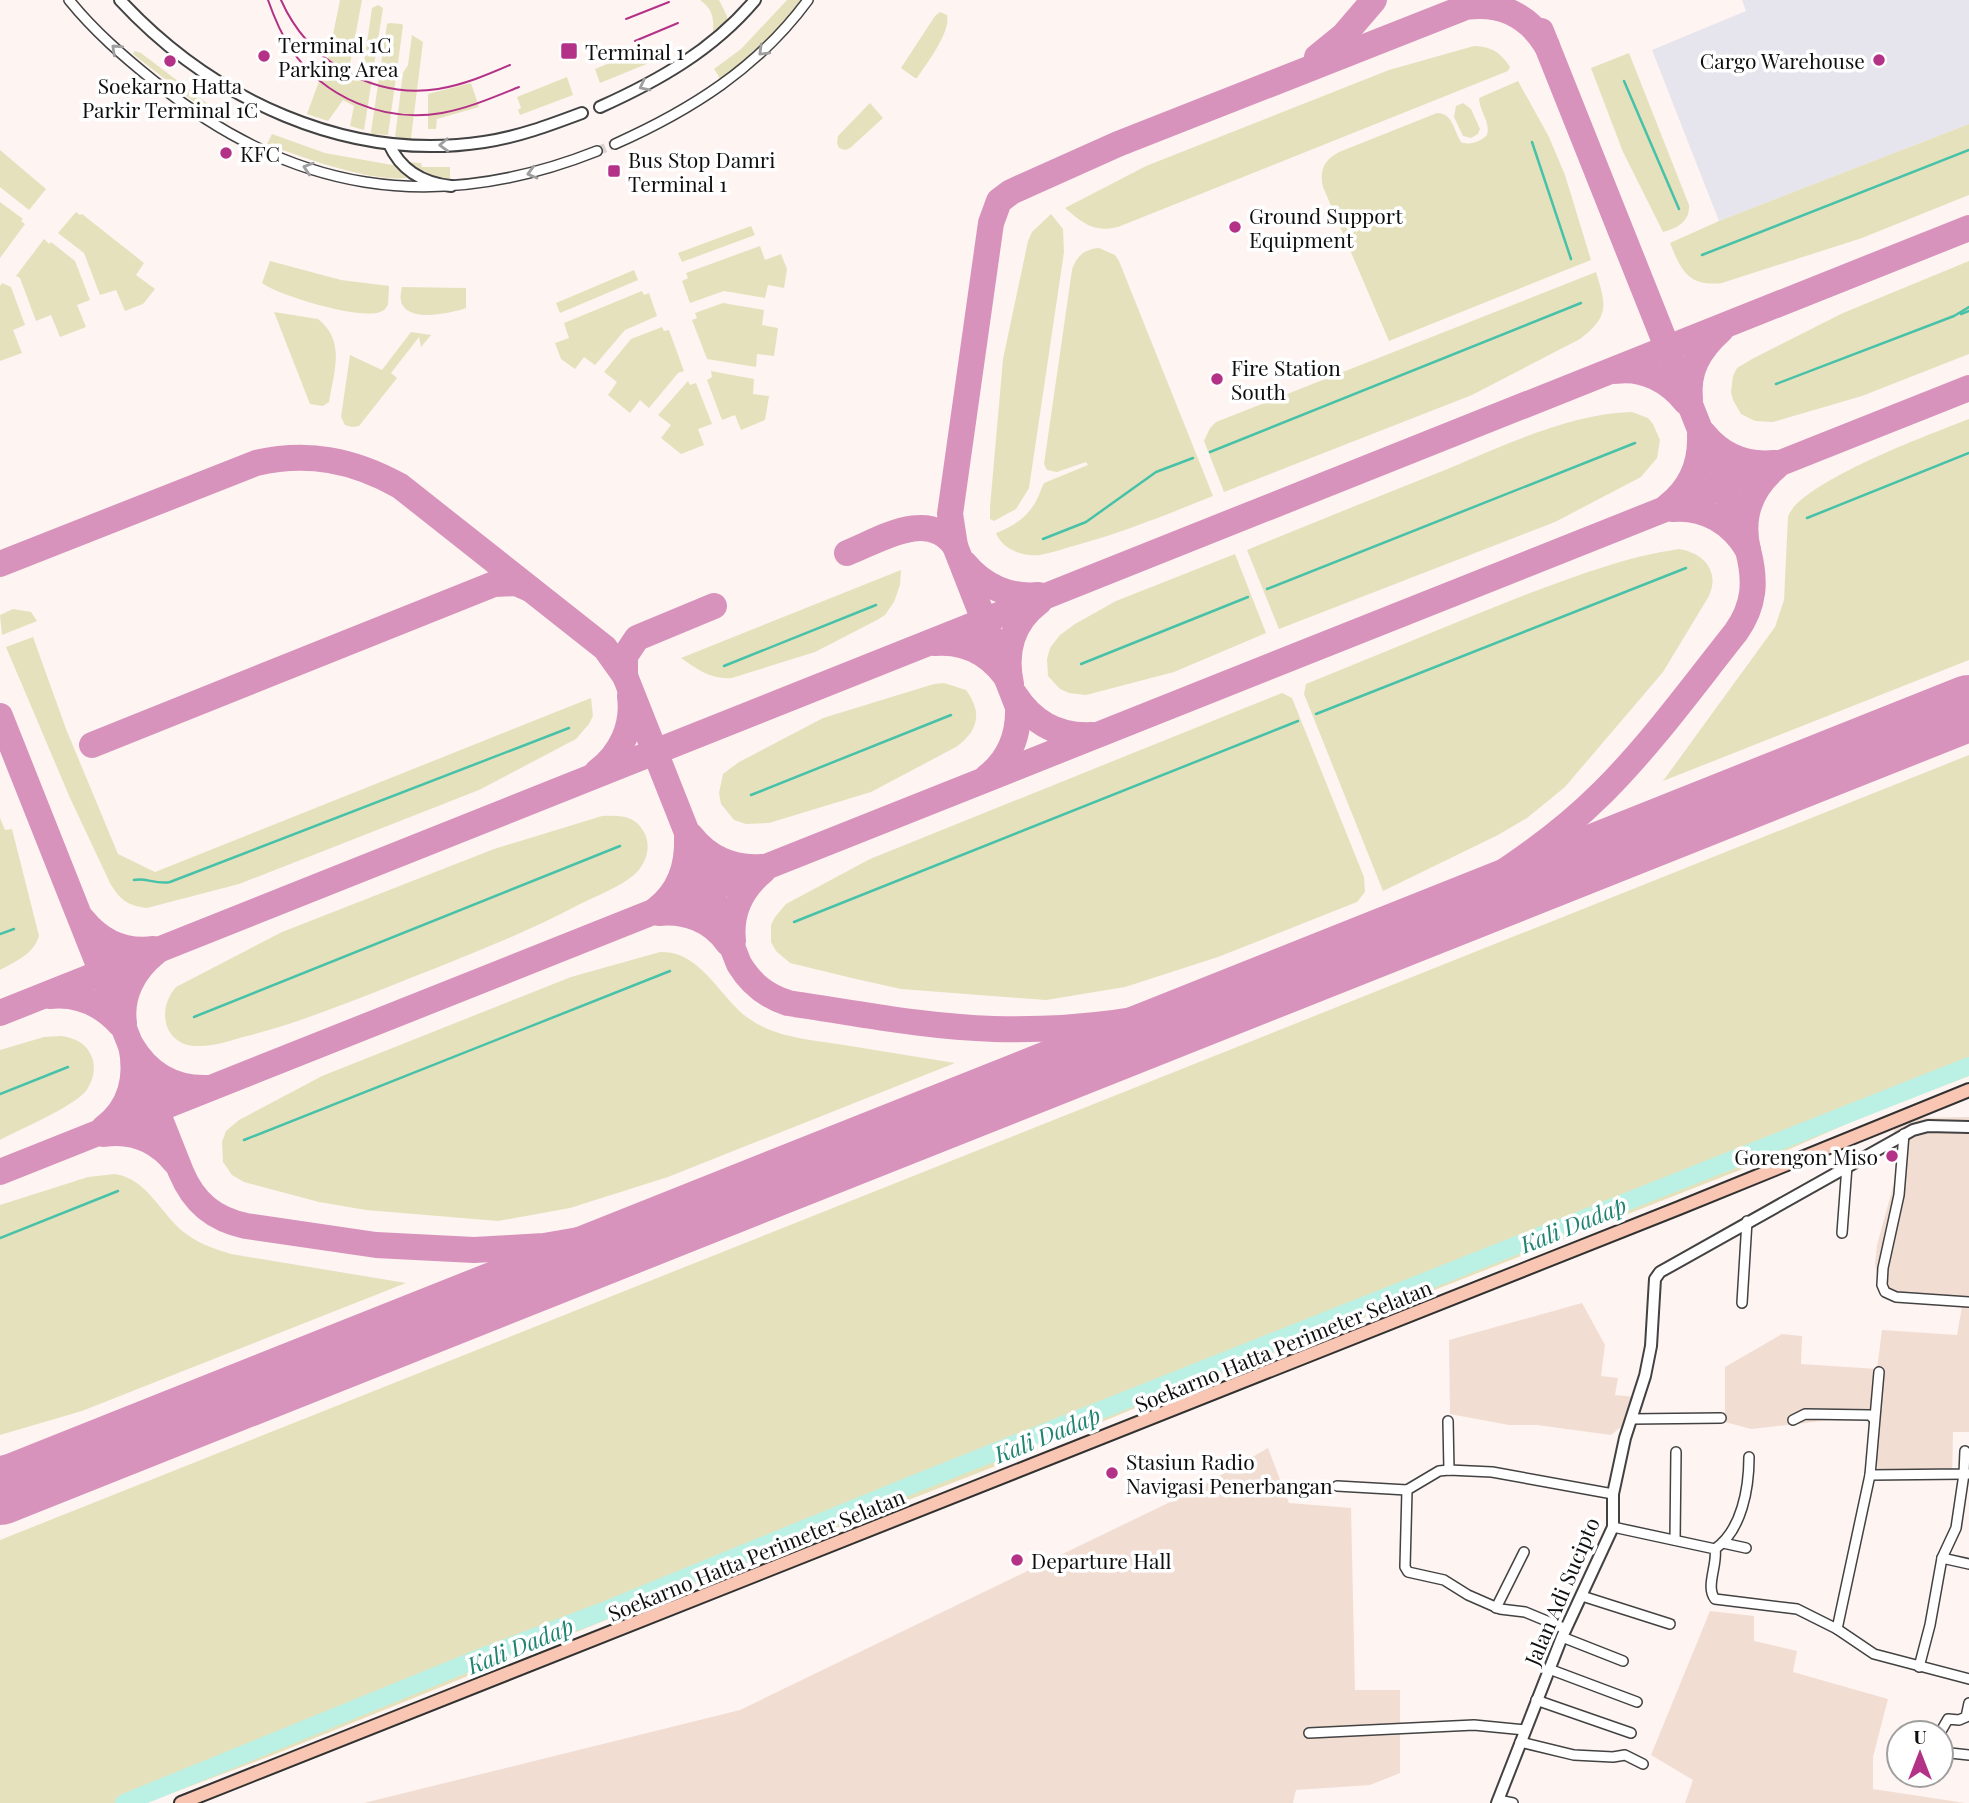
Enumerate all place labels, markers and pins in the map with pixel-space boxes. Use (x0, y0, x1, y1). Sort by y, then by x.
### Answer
place label: Terminal 1C Parking Area (278, 30, 399, 82)
place label: Terminal 1 (585, 37, 684, 65)
marker: Terminal 1 (559, 41, 579, 61)
place label: Cargo Warehouse (1700, 46, 1865, 74)
marker: Terminal 1C Parking Area (256, 48, 272, 64)
marker: Cargo Warehouse (1871, 52, 1887, 68)
marker: Soekarno Hatta Parkir Terminal 1C (162, 53, 178, 69)
place label: Soekarno Hatta Parkir Terminal 1C (82, 71, 258, 123)
place label: KFC (240, 139, 280, 167)
marker: KFC (218, 145, 234, 161)
place label: Bus Stop Damri Terminal 1 (628, 145, 775, 197)
marker: Bus Stop Damri Terminal 1 (606, 163, 622, 179)
place label: Ground Support Equipment (1249, 201, 1403, 253)
marker: Ground Support Equipment (1227, 219, 1243, 235)
place label: Fire Station South (1231, 353, 1341, 405)
marker: Fire Station South (1209, 371, 1225, 387)
place label: Gorengon Miso (1734, 1142, 1878, 1170)
marker: Gorengon Miso (1884, 1148, 1900, 1164)
place label: Stasiun Radio Navigasi Penerbangan (1126, 1447, 1333, 1499)
marker: Stasiun Radio Navigasi Penerbangan (1104, 1465, 1120, 1481)
place label: Departure Hall (1031, 1546, 1172, 1574)
marker: Departure Hall (1009, 1552, 1025, 1568)

